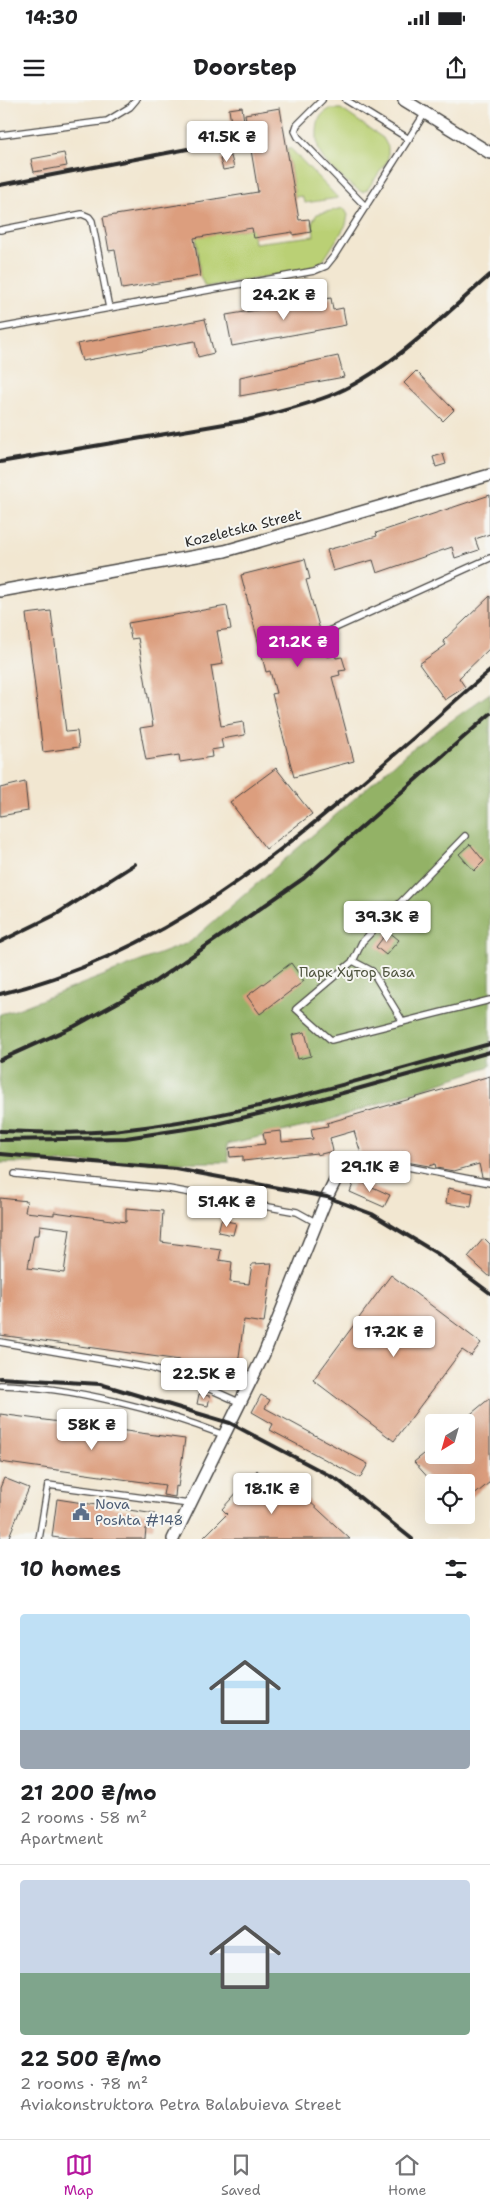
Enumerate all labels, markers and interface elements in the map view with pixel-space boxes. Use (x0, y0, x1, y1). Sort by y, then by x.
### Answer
text: 14:30 (25, 5, 78, 30)
text: Doorstep (193, 53, 297, 82)
icon: menu (20, 54, 48, 82)
icon: share (442, 54, 470, 82)
pin: 41.5K ₴ (181, 120, 273, 163)
text: 41.5K ₴ (198, 126, 256, 147)
pin: 24.2K ₴ (238, 278, 330, 321)
text: 24.2K ₴ (252, 284, 316, 305)
street label: Kozeletska Street (183, 505, 303, 551)
pin: 21.2K ₴ (252, 626, 344, 668)
text: 21.2K ₴ (268, 631, 328, 652)
pin: 39.3K ₴ (341, 900, 433, 943)
text: 39.3K ₴ (355, 906, 419, 927)
park label: Парк Хутор База (299, 963, 415, 981)
pin: 29.1K ₴ (324, 1150, 416, 1193)
text: 29.1K ₴ (340, 1156, 400, 1177)
pin: 51.4K ₴ (181, 1186, 273, 1228)
text: 51.4K ₴ (198, 1191, 256, 1212)
pin: 17.2K ₴ (348, 1316, 440, 1358)
text: 17.2K ₴ (364, 1321, 424, 1342)
pin: 22.5K ₴ (158, 1358, 250, 1400)
text: 22.5K ₴ (172, 1363, 236, 1384)
pin: 58K ₴ (57, 1408, 127, 1451)
text: 58K ₴ (68, 1414, 116, 1435)
north arrow (425, 1414, 475, 1464)
map controls (425, 1414, 475, 1524)
pin: 18.1K ₴ (226, 1472, 318, 1515)
button: locate (425, 1474, 475, 1524)
text: 18.1K ₴ (244, 1478, 300, 1499)
place label: Nova Poshta #148 (95, 1495, 183, 1529)
public building icon: Nova Poshta #148 (71, 1502, 91, 1522)
text: 10 homes (20, 1555, 121, 1583)
icon: filters (442, 1555, 470, 1583)
icon: home (200, 1647, 290, 1737)
text: 21 200 ₴/mo (20, 1779, 157, 1807)
text: 2 rooms · 58 m² (20, 1807, 147, 1828)
text: Apartment (20, 1828, 103, 1849)
icon: home (200, 1912, 290, 2002)
text: 22 500 ₴/mo (20, 2045, 161, 2073)
text: 2 rooms · 78 m² (20, 2073, 148, 2094)
text: Aviakonstruktora Petra Balabuieva Street (20, 2094, 342, 2115)
tab: Map (64, 2151, 94, 2199)
tab: Saved (221, 2151, 261, 2199)
tab: Home (388, 2151, 426, 2199)

